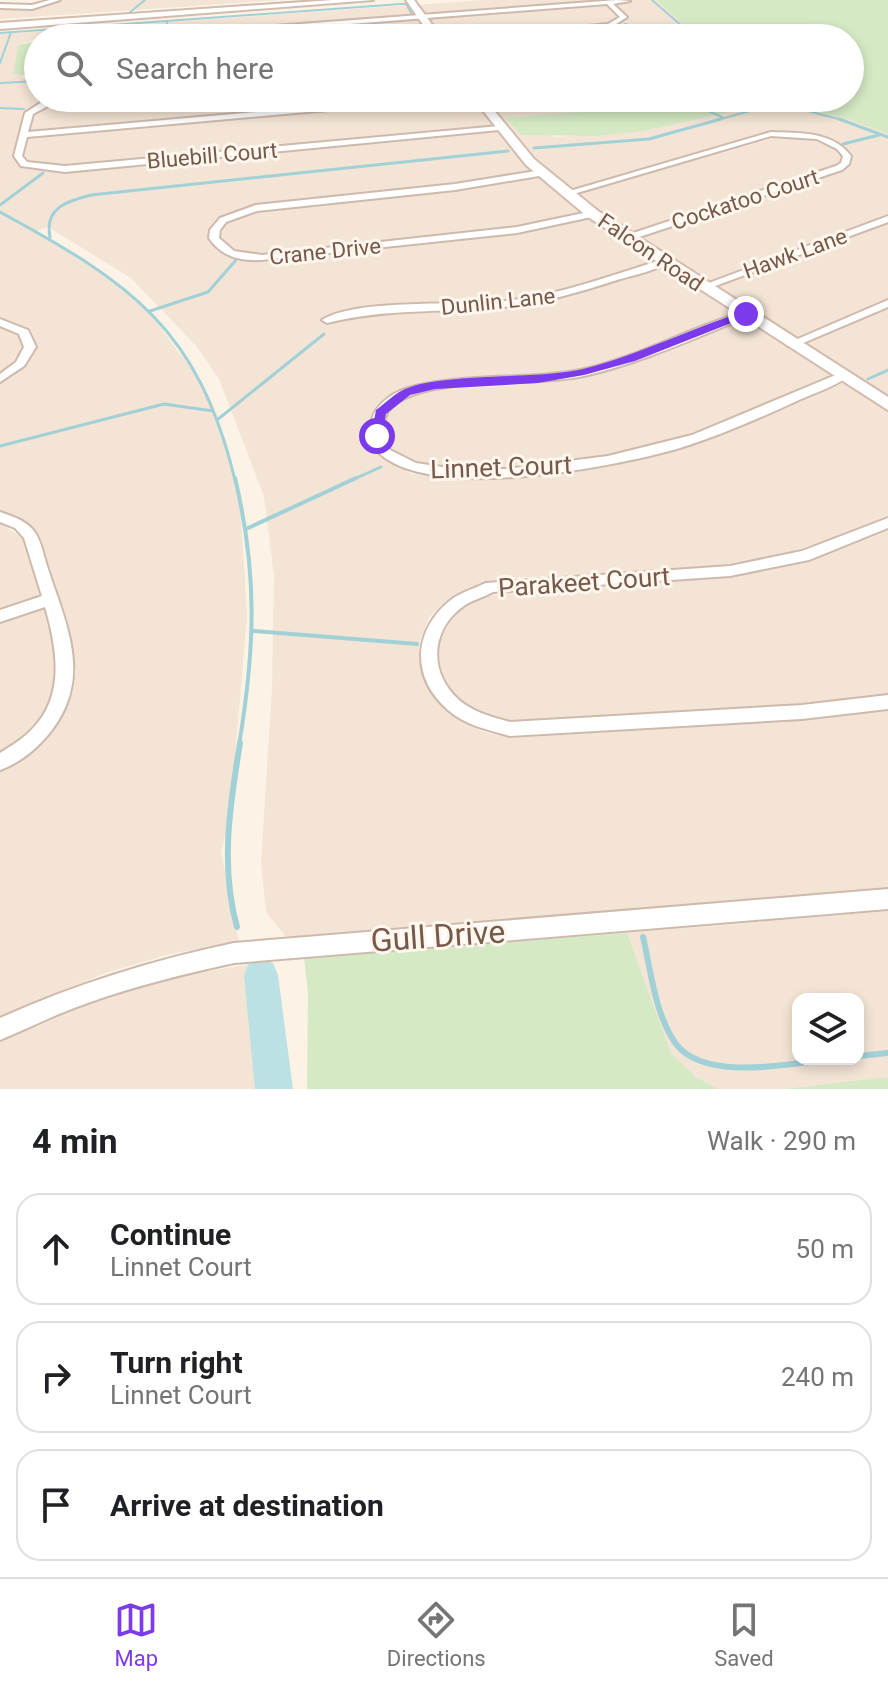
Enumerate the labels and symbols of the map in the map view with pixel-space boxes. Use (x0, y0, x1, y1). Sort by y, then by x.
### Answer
street label: Bluebill Court (146, 137, 278, 174)
street label: Cockatoo Court (668, 164, 822, 235)
street label: Falcon Road (593, 208, 708, 297)
street label: Hawk Lane (740, 223, 850, 284)
street label: Crane Drive (268, 233, 382, 270)
street label: Dunlin Lane (440, 283, 556, 320)
route end (728, 296, 764, 332)
route start (359, 418, 395, 454)
street label: Linnet Court (430, 450, 572, 484)
street label: Parakeet Court (497, 561, 671, 603)
street label: Gull Drive (369, 912, 507, 960)

